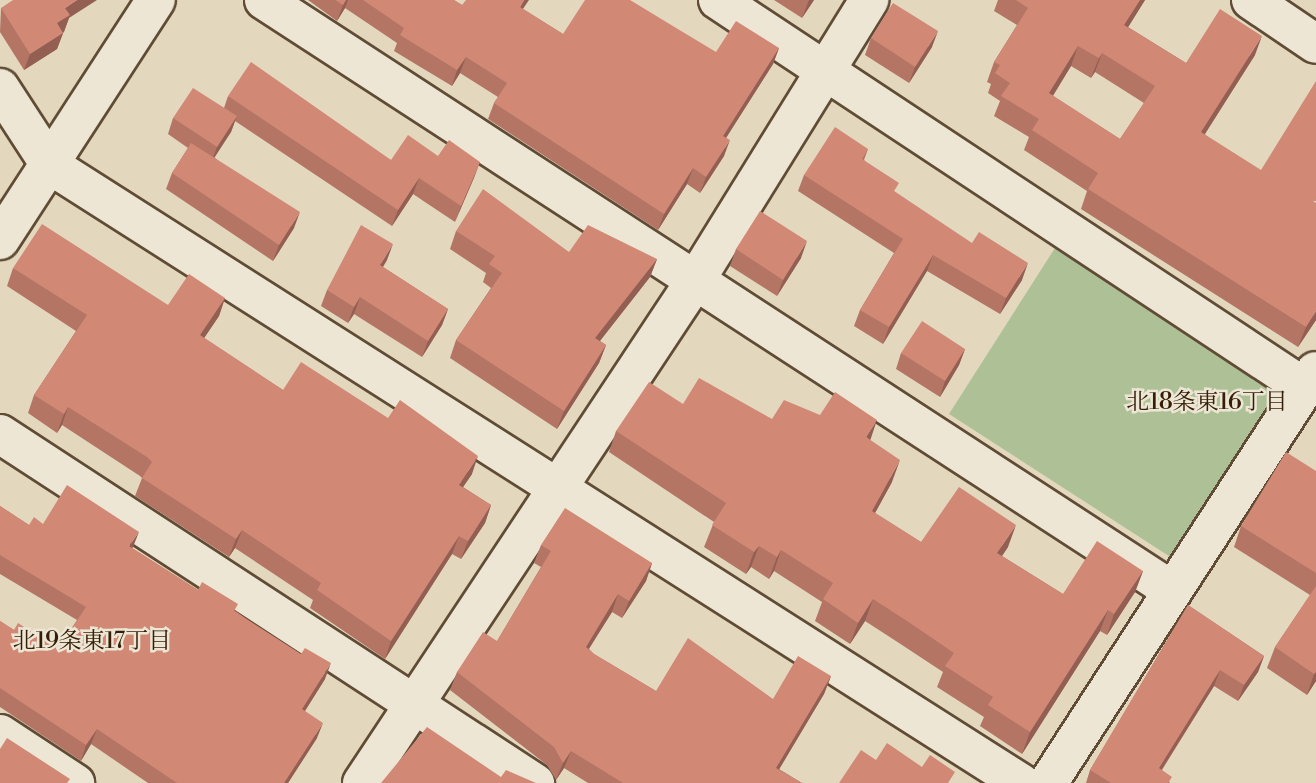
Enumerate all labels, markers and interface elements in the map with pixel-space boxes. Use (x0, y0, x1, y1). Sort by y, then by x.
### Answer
district label: 北18条東16丁目 (1126, 388, 1288, 416)
district label: 北19条東17丁目 (13, 627, 171, 655)

